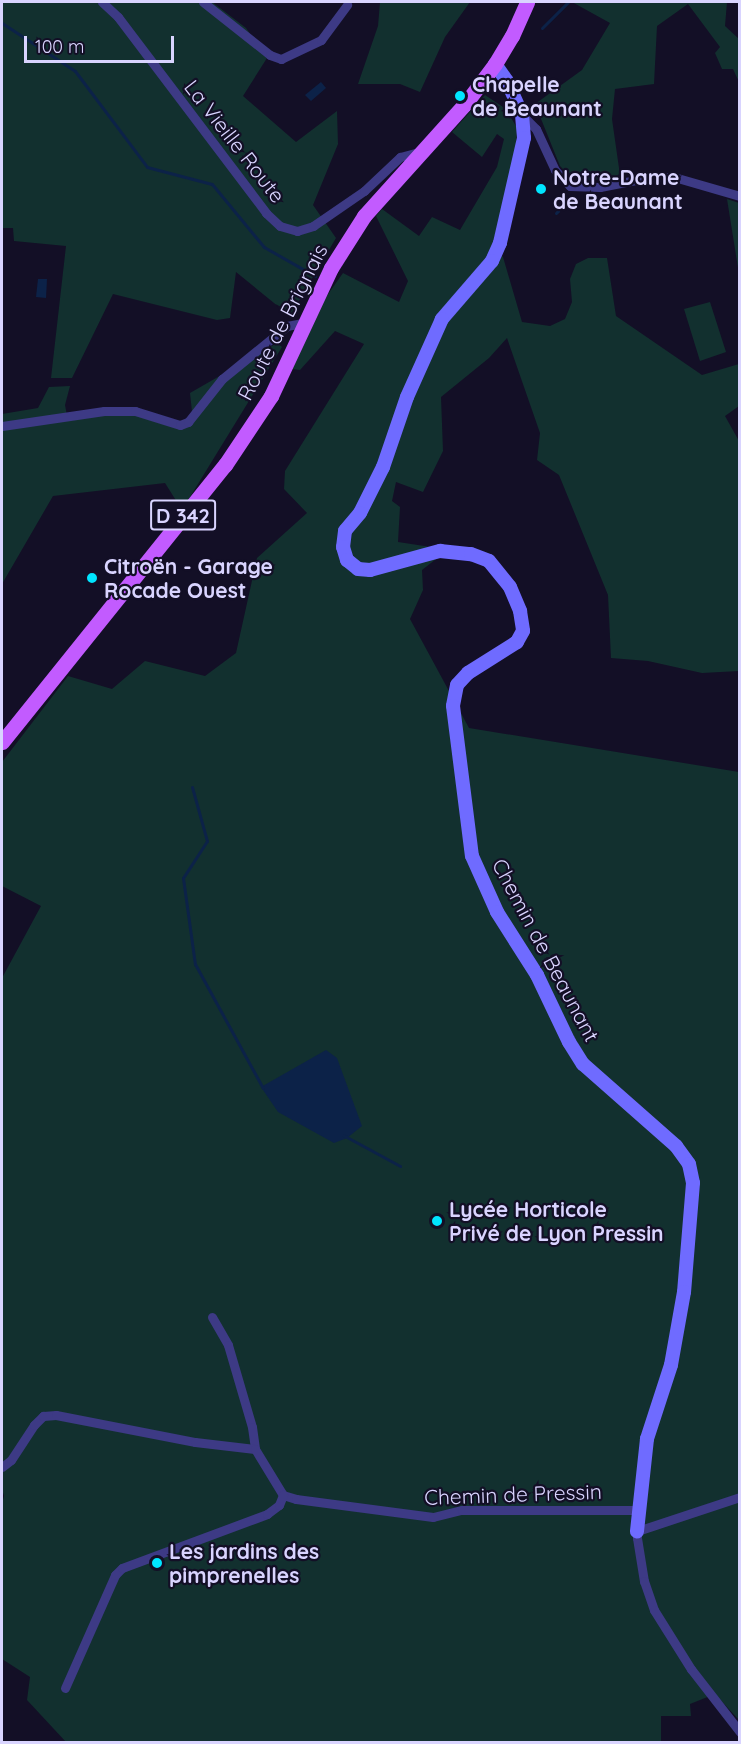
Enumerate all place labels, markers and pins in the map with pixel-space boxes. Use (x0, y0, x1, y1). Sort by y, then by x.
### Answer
place label: Chapelle de Beaunant (472, 71, 602, 121)
marker: Chapelle de Beaunant (453, 89, 467, 103)
place label: Notre-Dame de Beaunant (553, 164, 683, 214)
marker: Notre-Dame de Beaunant (534, 182, 548, 196)
place label: Citroën - Garage Rocade Ouest (104, 553, 273, 603)
marker: Citroën - Garage Rocade Ouest (85, 571, 99, 585)
place label: Lycée Horticole Privé de Lyon Pressin (449, 1196, 664, 1246)
marker: Lycée Horticole Privé de Lyon Pressin (430, 1214, 444, 1228)
place label: Les jardins des pimprenelles (169, 1538, 319, 1588)
marker: Les jardins des pimprenelles (150, 1556, 164, 1570)

